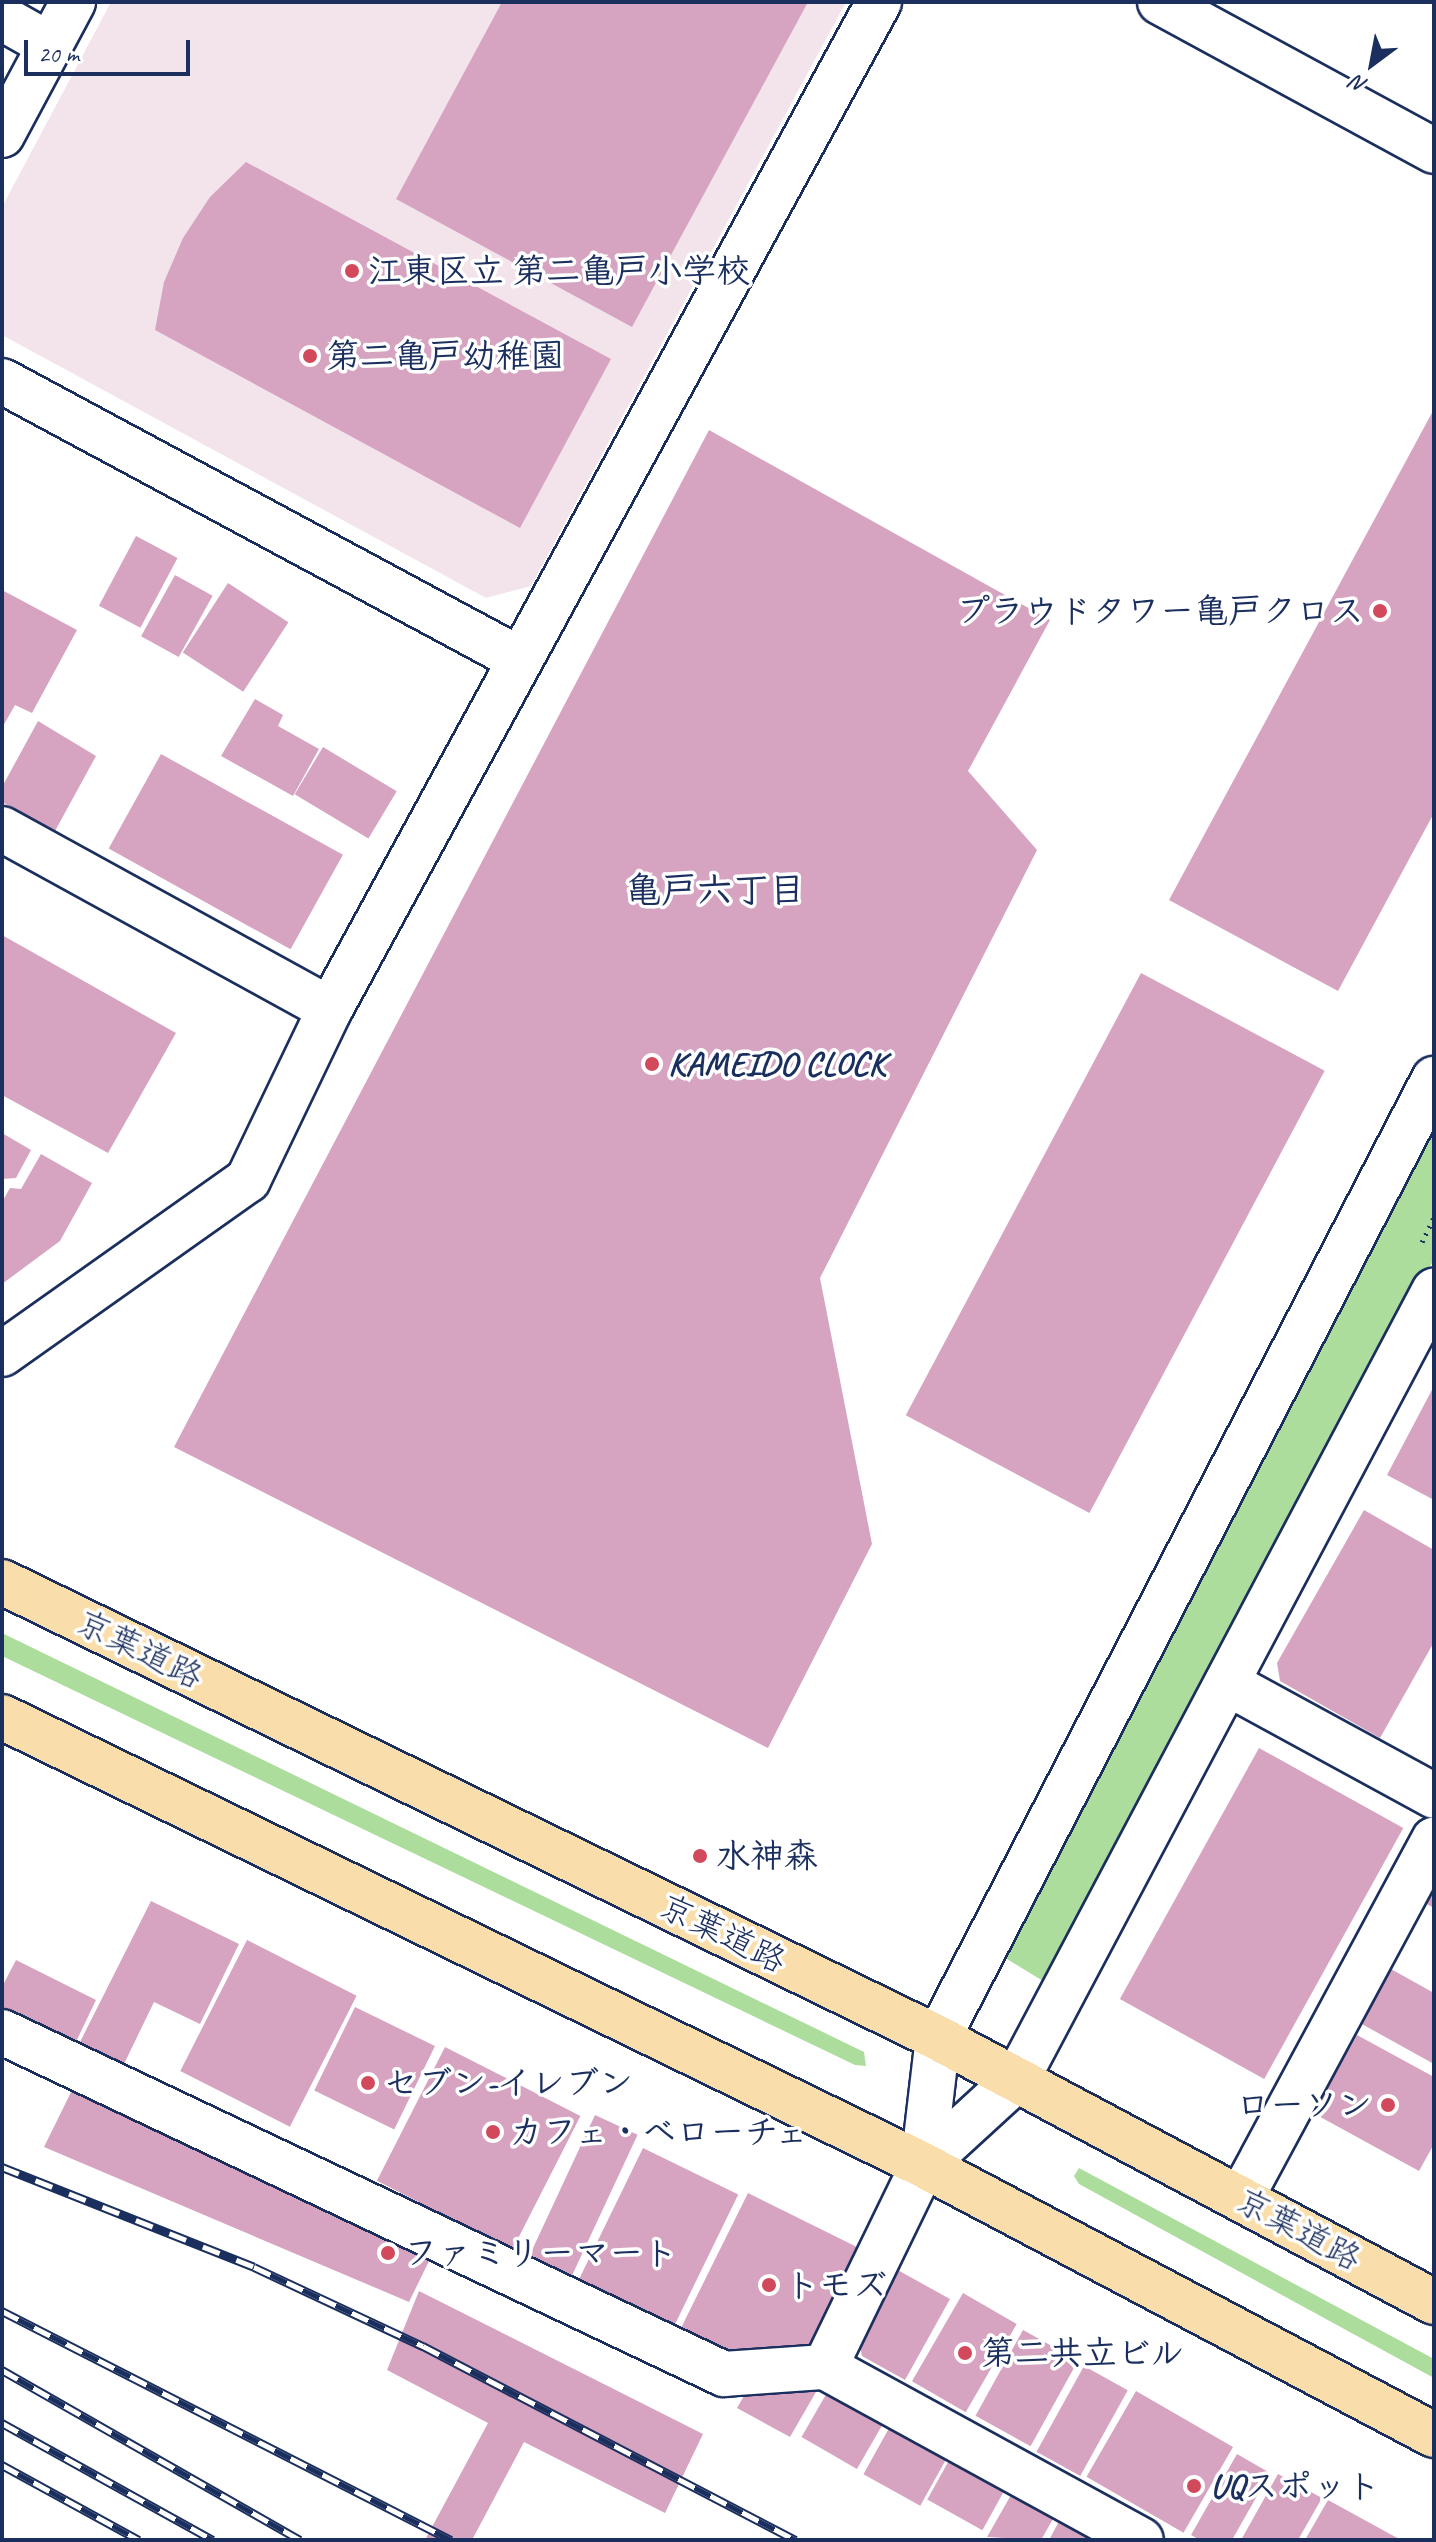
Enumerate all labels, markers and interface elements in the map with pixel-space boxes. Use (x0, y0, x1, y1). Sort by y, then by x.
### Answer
scale bar (28, 24, 194, 74)
north arrow (1332, 24, 1412, 104)
text: 20 m (38, 39, 79, 69)
text: N (1346, 69, 1372, 100)
place label: 江東区立 第二亀戸小学校 (368, 251, 750, 291)
marker: 江東区立 第二亀戸小学校 (343, 262, 361, 280)
place label: 第二亀戸幼稚園 (326, 336, 564, 376)
marker: 第二亀戸幼稚園 (301, 347, 319, 365)
place label: プラウドタワー亀戸クロス (956, 591, 1364, 631)
marker: プラウドタワー亀戸クロス (1371, 602, 1389, 620)
district label: 亀戸六丁目 (625, 869, 805, 913)
place label: KAMEIDO CLOCK (668, 1044, 886, 1084)
marker: KAMEIDO CLOCK (643, 1055, 661, 1073)
street label: 京葉道路 (70, 1601, 210, 1697)
place label: 水神森 (716, 1836, 818, 1876)
marker: 水神森 (691, 1847, 709, 1865)
street label: 京葉道路 (653, 1885, 793, 1981)
place label: セブン-イレブン (384, 2063, 633, 2103)
marker: セブン-イレブン (359, 2074, 377, 2092)
place label: ローソン (1236, 2085, 1372, 2125)
marker: ローソン (1379, 2096, 1397, 2114)
place label: カフェ・ベローチェ (509, 2112, 815, 2152)
marker: カフェ・ベローチェ (484, 2123, 502, 2141)
street label: 京葉道路 (1229, 2179, 1369, 2279)
place label: ファミリーマート (404, 2233, 676, 2273)
marker: ファミリーマート (379, 2244, 397, 2262)
place label: トモズ (785, 2265, 887, 2305)
marker: トモズ (760, 2276, 778, 2294)
place label: 第二共立ビル (981, 2333, 1185, 2373)
marker: 第二共立ビル (956, 2344, 974, 2362)
place label: UQスポット (1210, 2466, 1380, 2506)
marker: UQスポット (1185, 2477, 1203, 2495)

